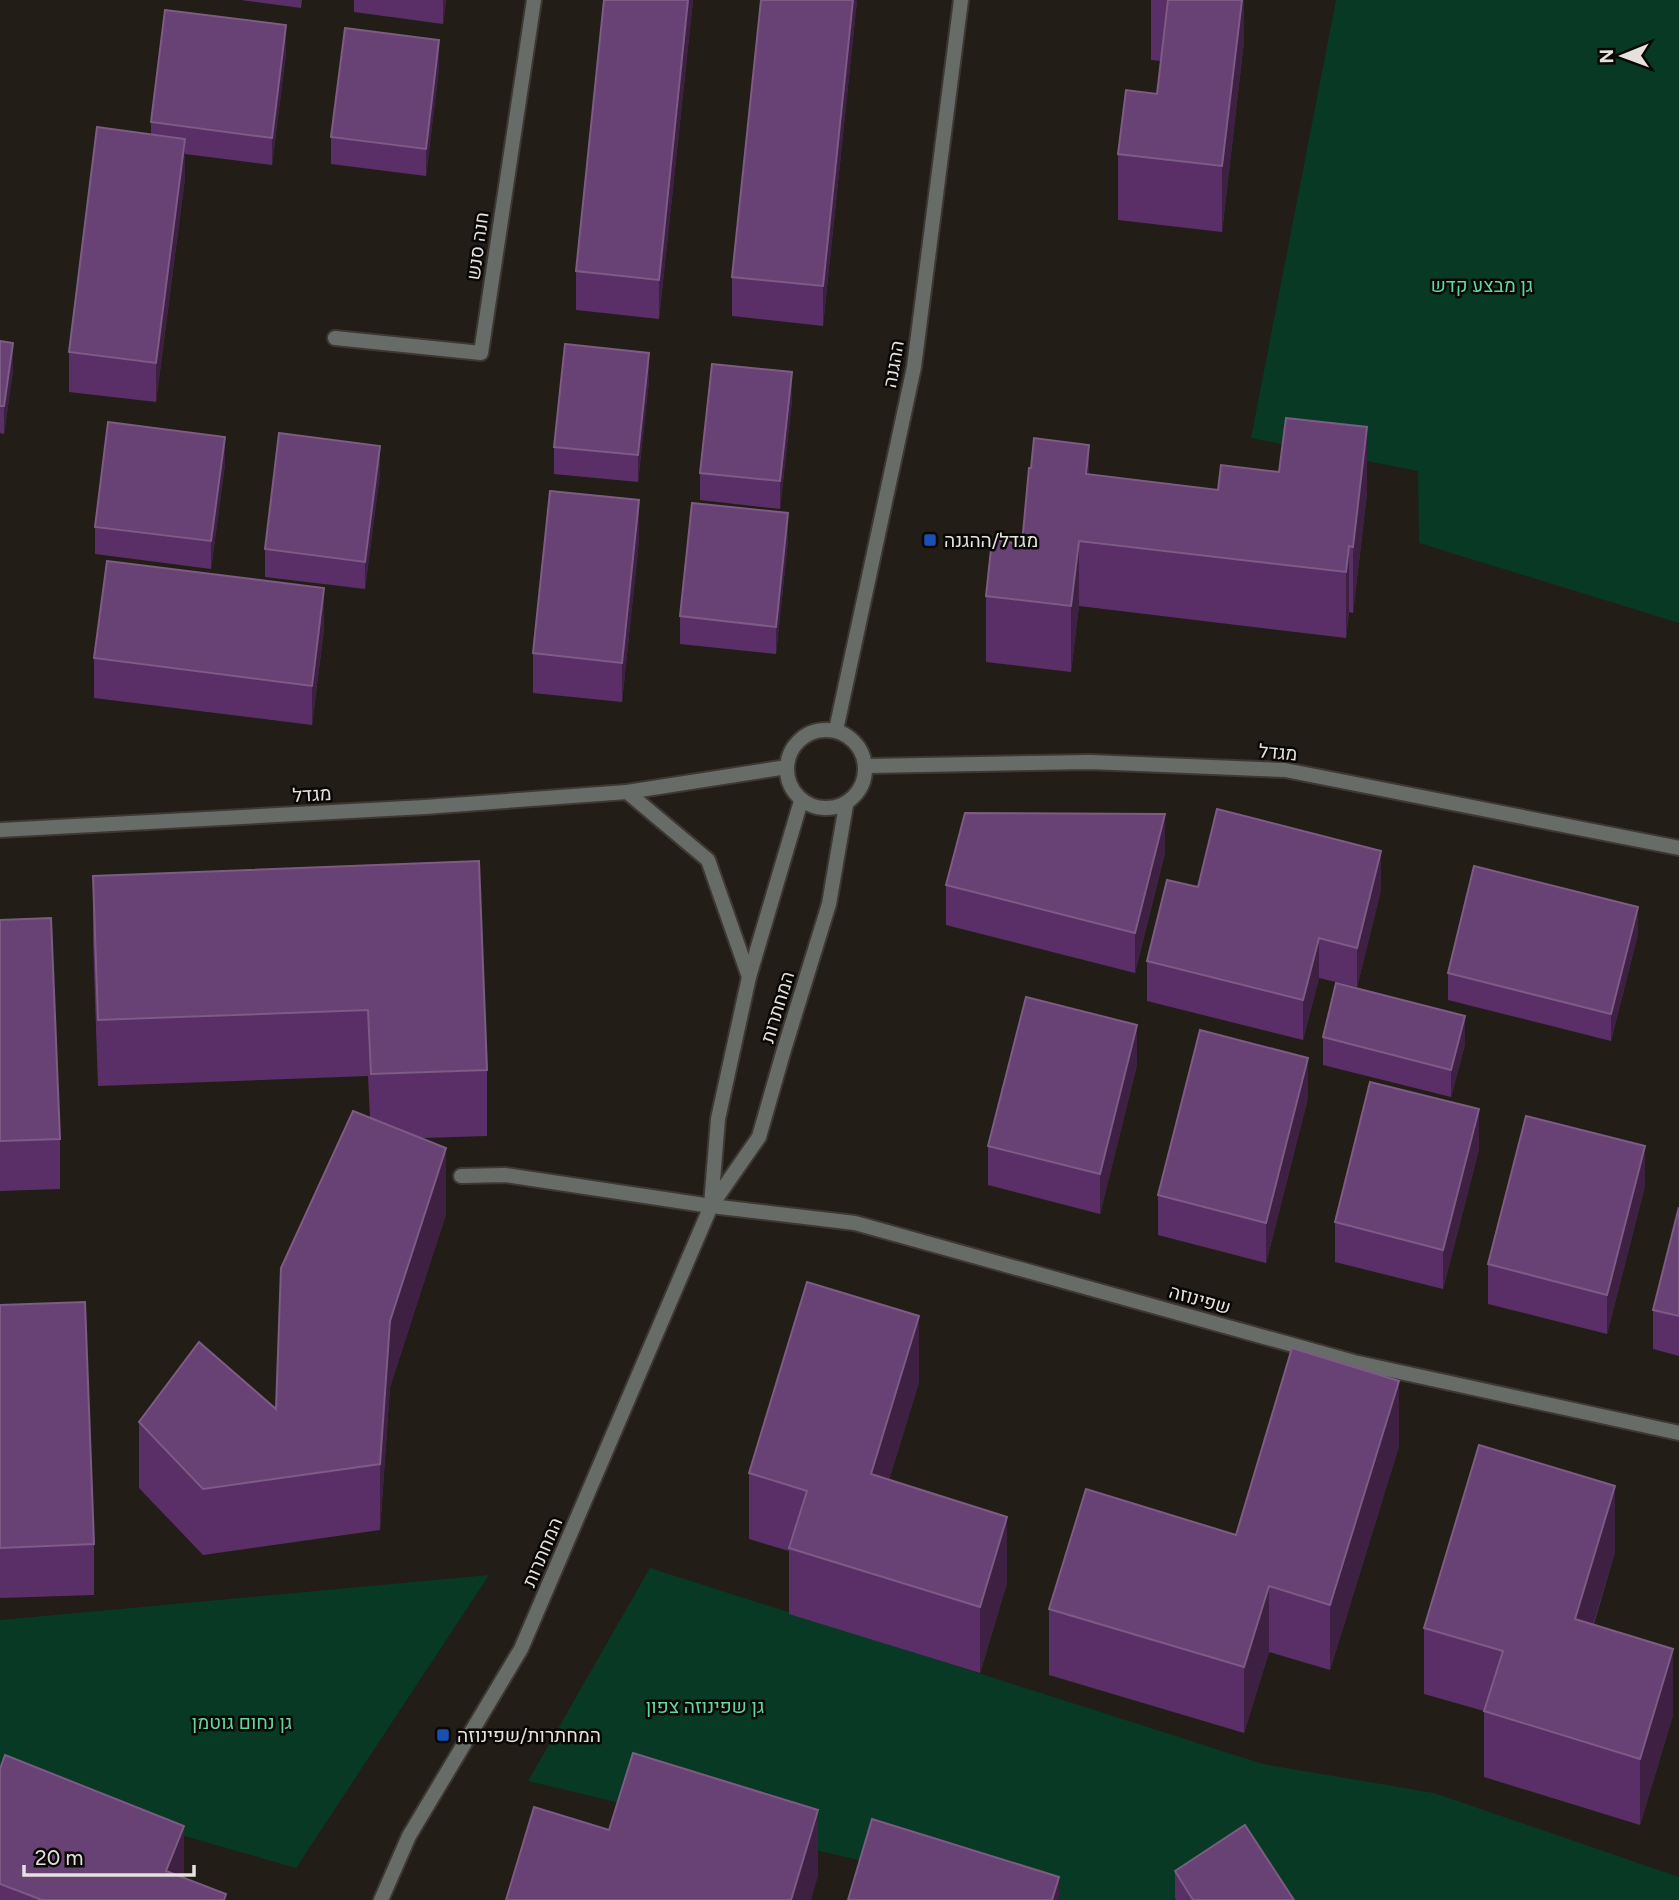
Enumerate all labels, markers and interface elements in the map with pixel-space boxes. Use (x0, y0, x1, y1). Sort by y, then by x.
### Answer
north arrow (1588, 21, 1658, 91)
text: N (1595, 49, 1618, 64)
street label: חנה סנש (461, 211, 494, 282)
park label: גן מבצע קדש (1431, 274, 1533, 297)
street label: ההגנה (878, 339, 909, 390)
place label: מגדל/ההגנה (944, 529, 1038, 552)
marker: מגדל/ההגנה (922, 532, 938, 548)
street label: מגדל (1257, 739, 1298, 766)
street label: מגדל (292, 782, 332, 807)
street label: המחתרות (756, 969, 799, 1046)
street label: שפינוזה (1166, 1280, 1233, 1319)
street label: המחתרות (518, 1514, 567, 1590)
park label: גן שפינוזה צפון (646, 1695, 764, 1718)
park label: גן נחום גוטמן (192, 1711, 292, 1734)
place label: המחתרות/שפינוזה (457, 1724, 601, 1747)
marker: המחתרות/שפינוזה (435, 1727, 451, 1743)
scale bar (24, 1834, 194, 1878)
text: 20 m (35, 1845, 83, 1870)

